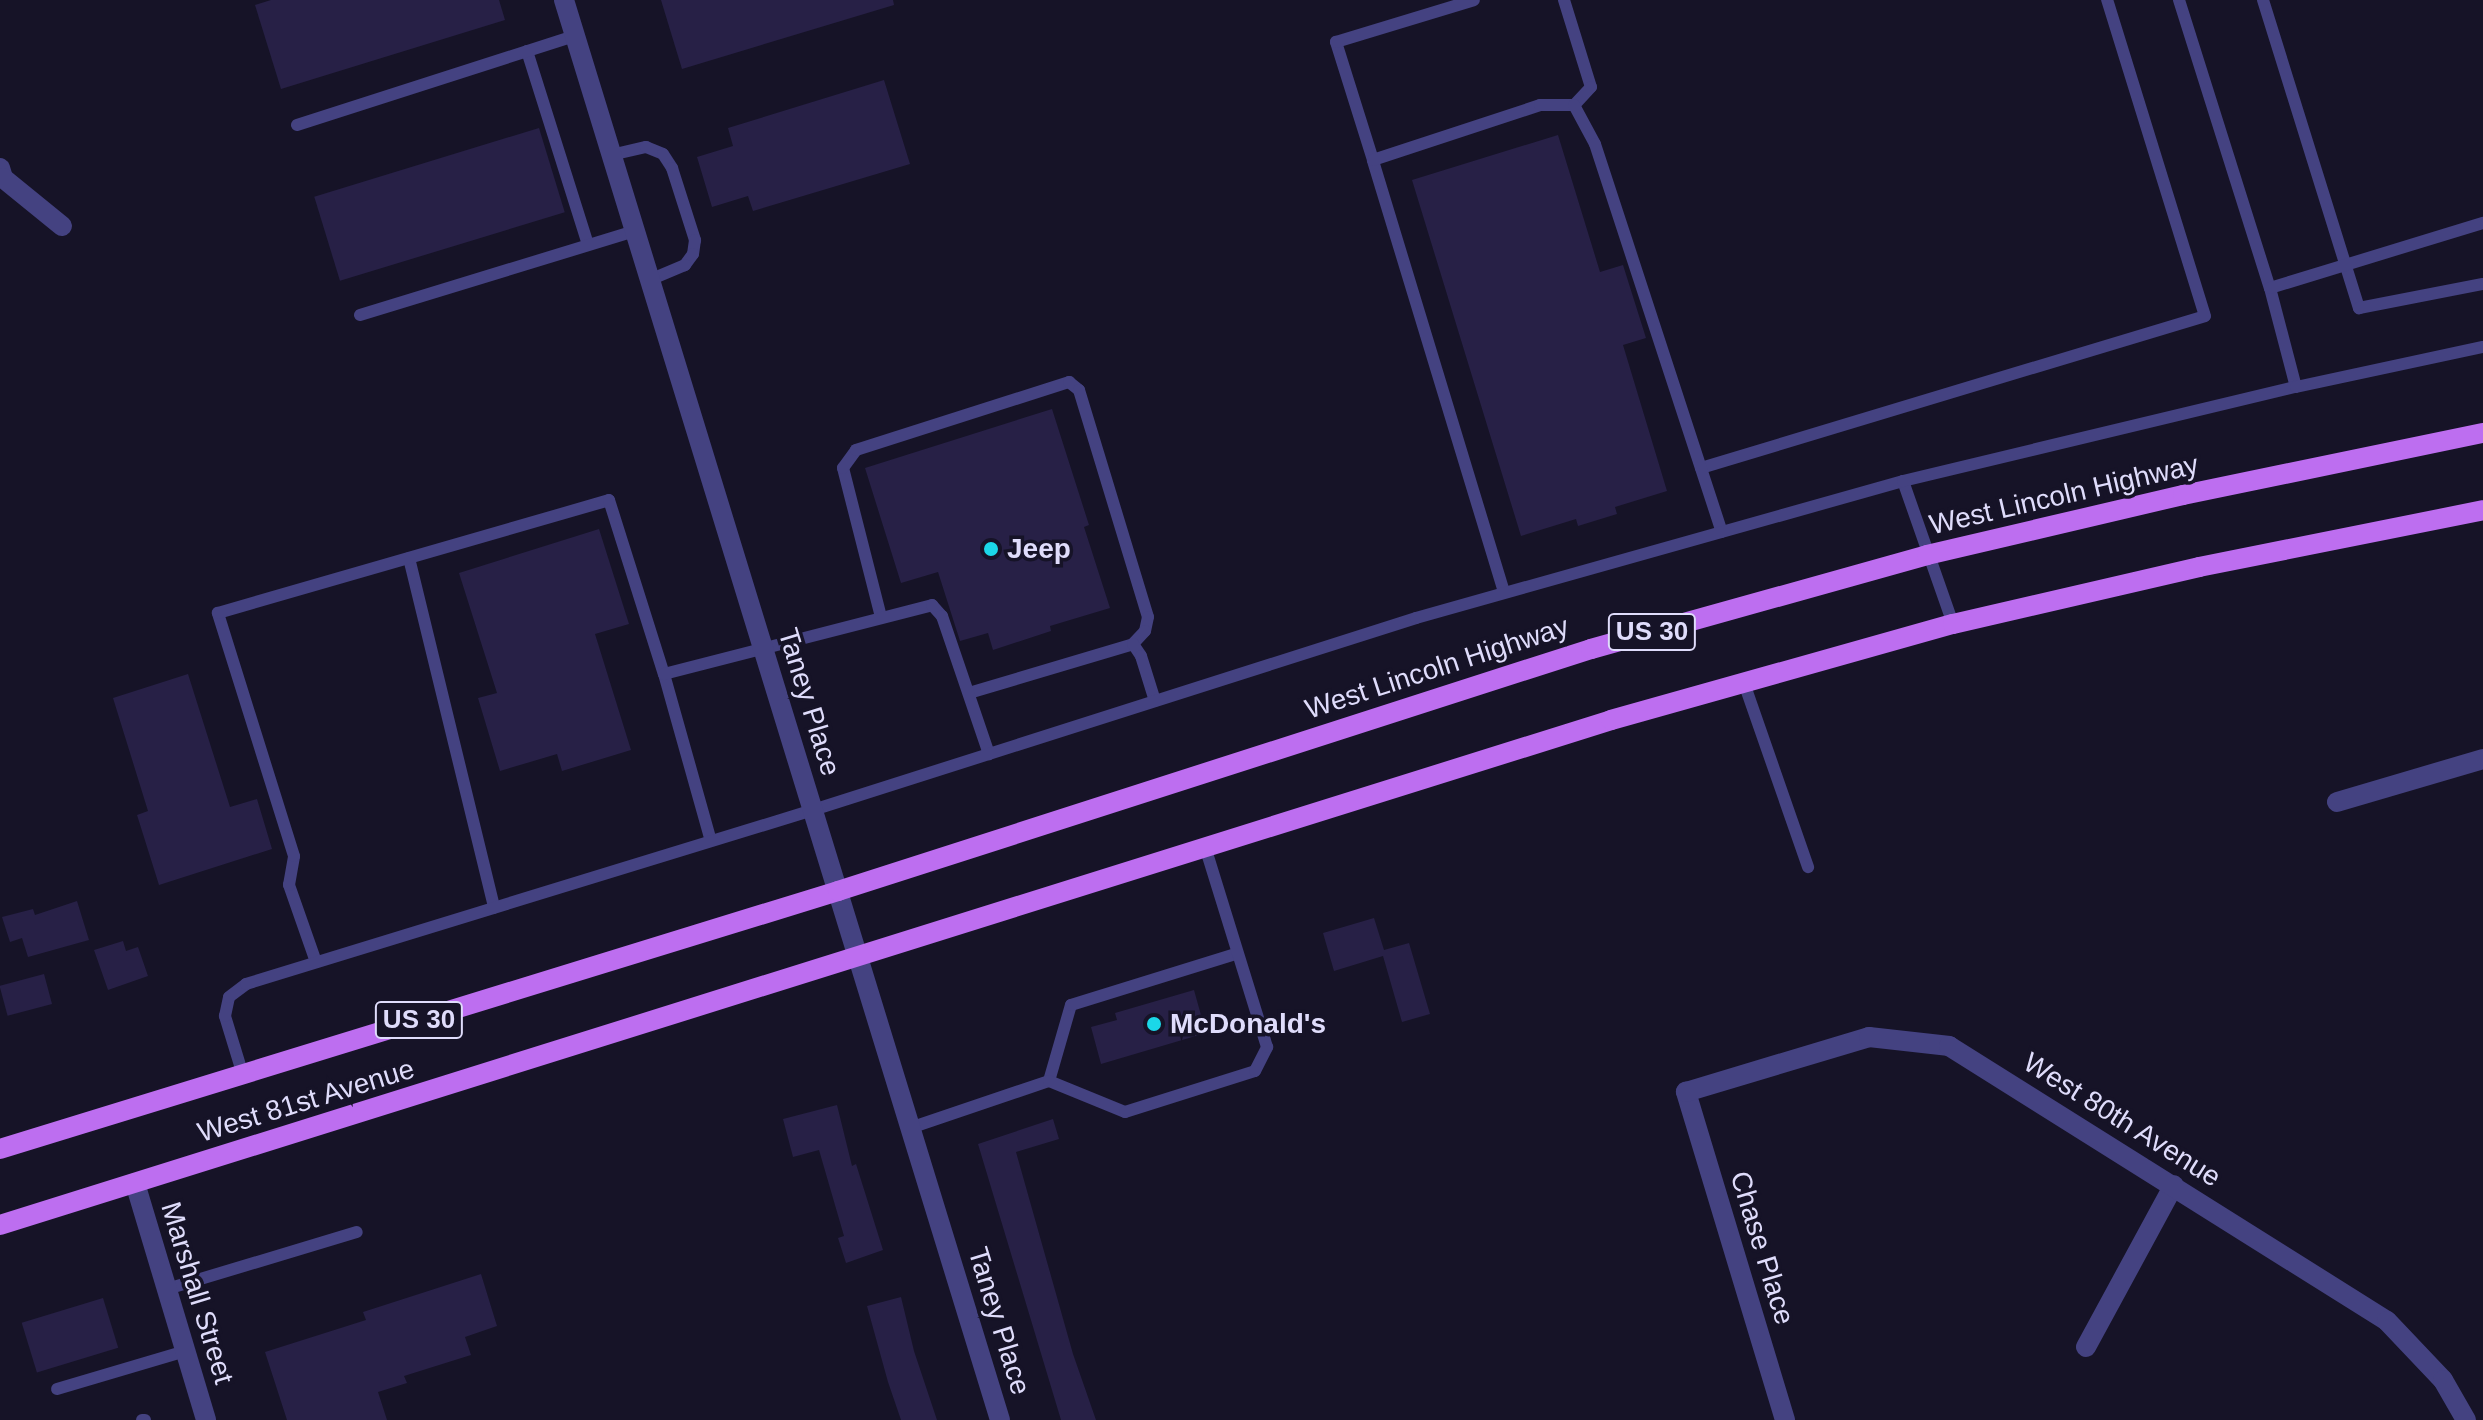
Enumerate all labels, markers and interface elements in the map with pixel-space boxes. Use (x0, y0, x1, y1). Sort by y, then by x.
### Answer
street label: West Lincoln Highway (1926, 448, 2202, 542)
place label: Jeep (1007, 532, 1071, 566)
marker: Jeep (982, 540, 1000, 558)
street label: West Lincoln Highway (1301, 610, 1573, 726)
road number: US 30 (1606, 610, 1698, 654)
street label: Taney Place (771, 624, 847, 780)
road number: US 30 (373, 998, 465, 1042)
place label: McDonald's (1170, 1007, 1326, 1041)
marker: McDonald's (1145, 1015, 1163, 1033)
street label: West 80th Avenue (2017, 1045, 2227, 1195)
street label: West 81st Avenue (193, 1052, 419, 1150)
street label: Chase Place (1723, 1167, 1801, 1329)
street label: Marshall Street (153, 1198, 241, 1388)
street label: Taney Place (961, 1243, 1037, 1399)

